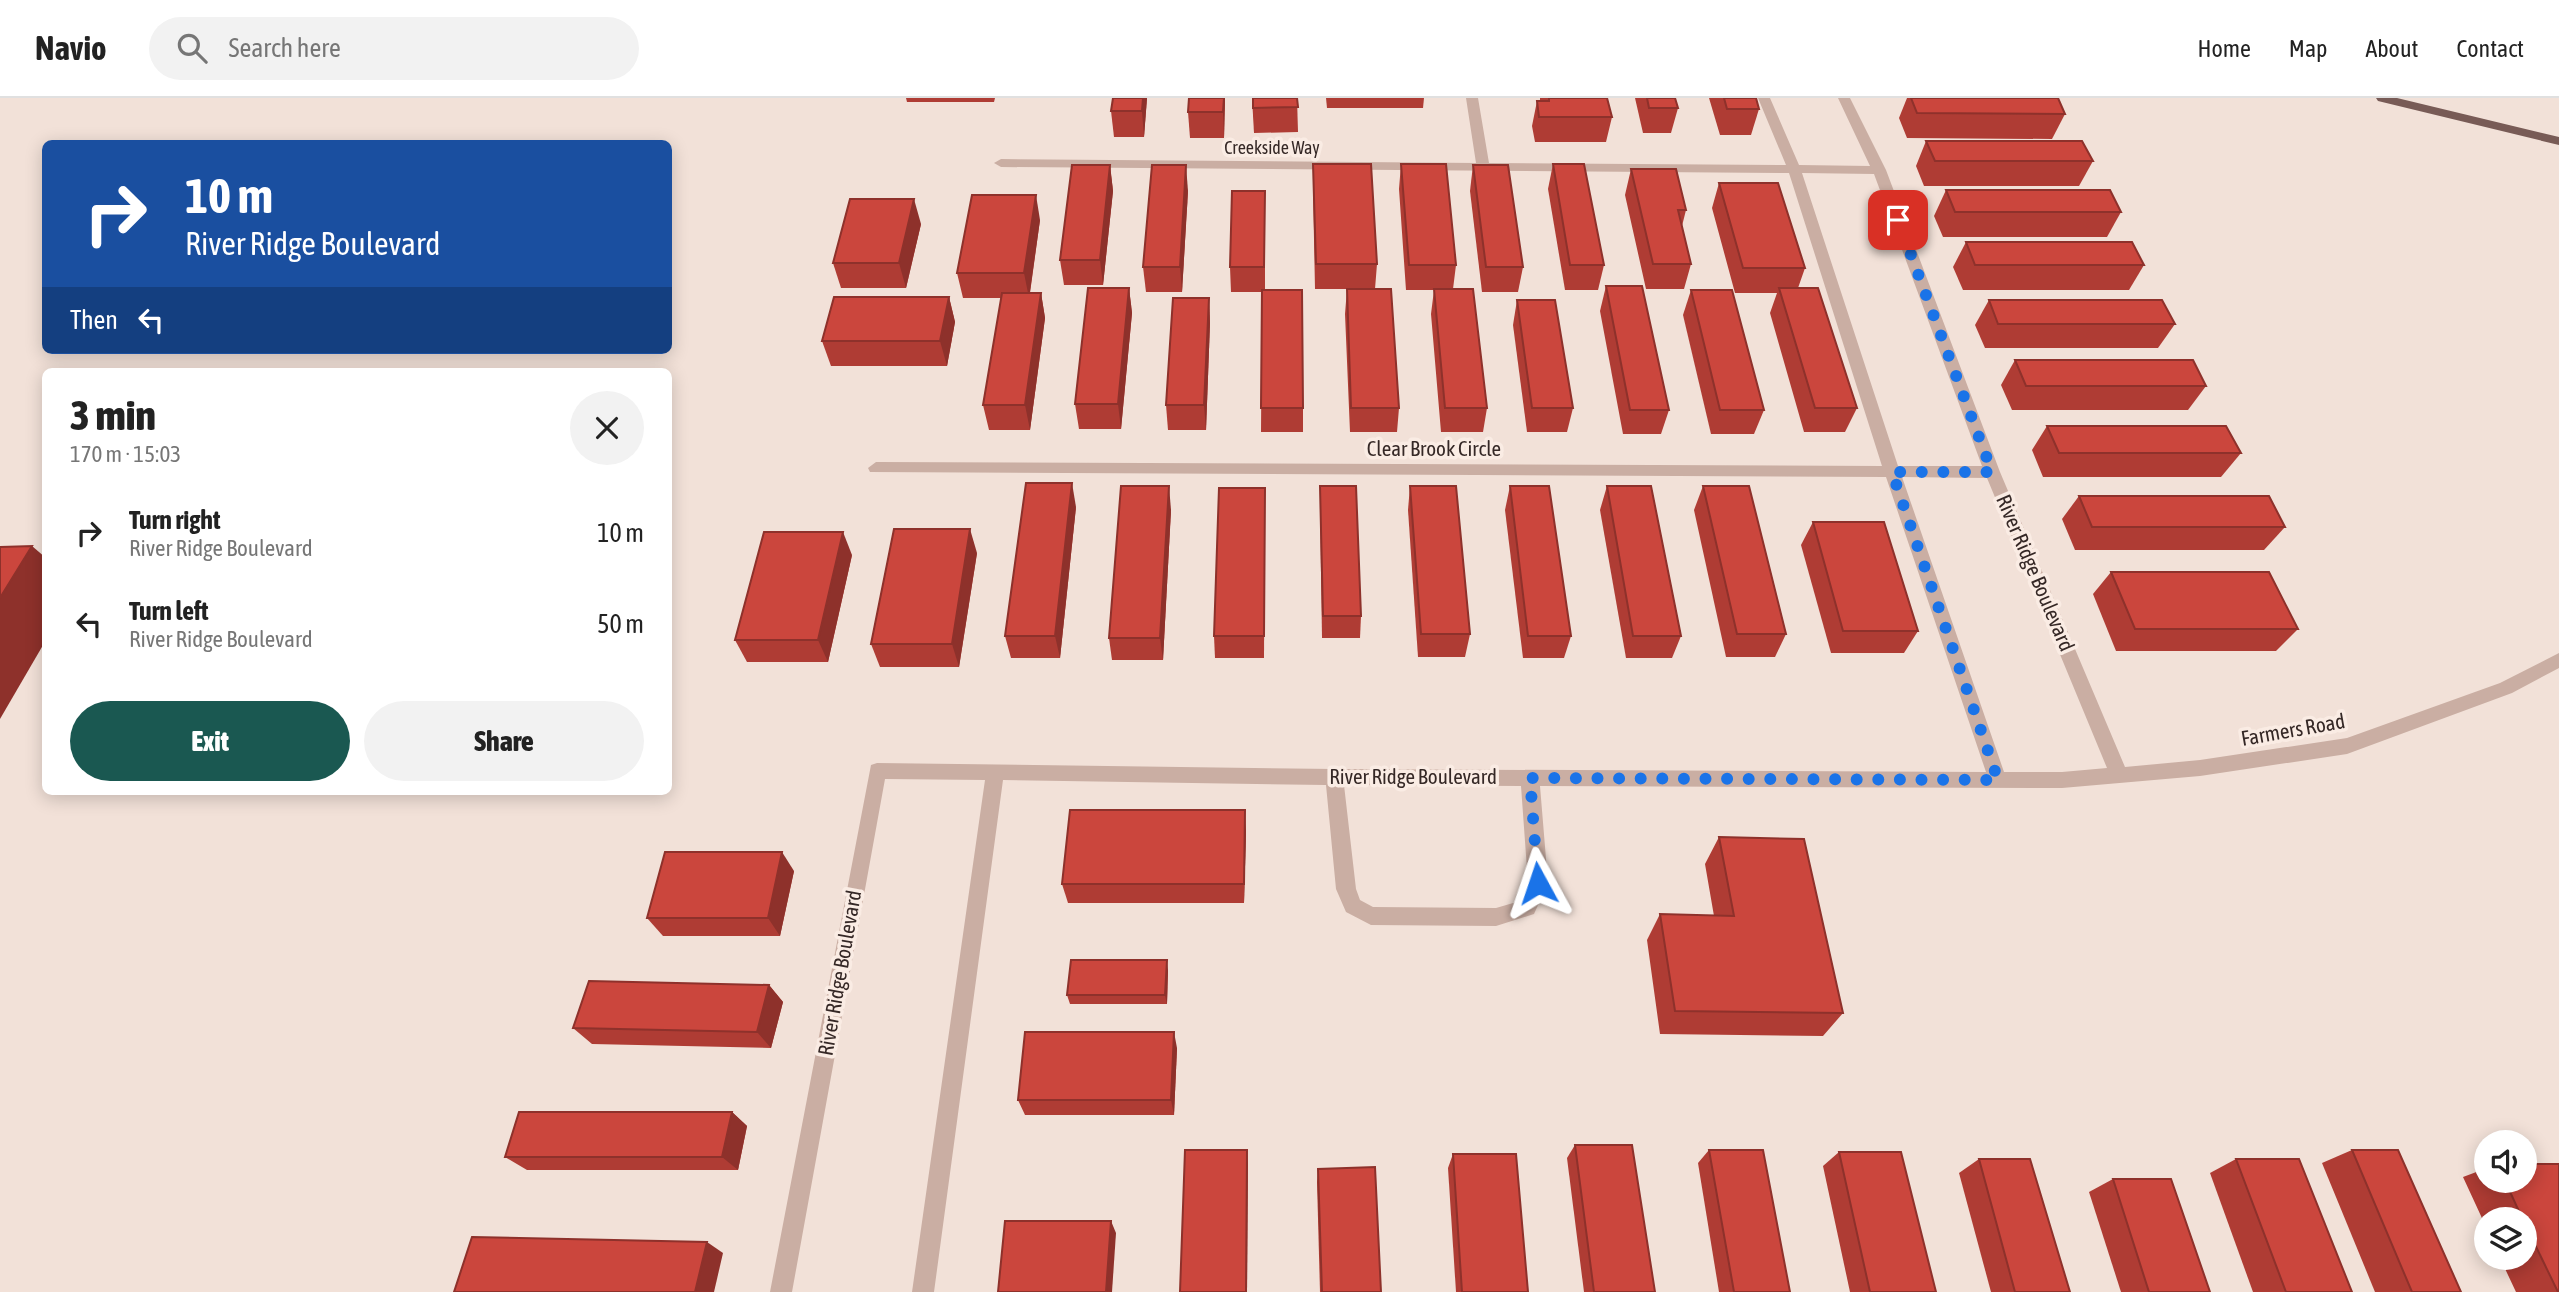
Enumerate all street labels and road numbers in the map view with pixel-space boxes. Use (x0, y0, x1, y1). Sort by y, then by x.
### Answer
street label: Creekside Way (1224, 137, 1320, 158)
street label: Clear Brook Circle (1367, 436, 1501, 460)
street label: River Ridge Boulevard (1992, 491, 2080, 654)
street label: Farmers Road (2239, 708, 2347, 750)
street label: River Ridge Boulevard (1329, 764, 1497, 788)
street label: River Ridge Boulevard (813, 888, 865, 1057)

